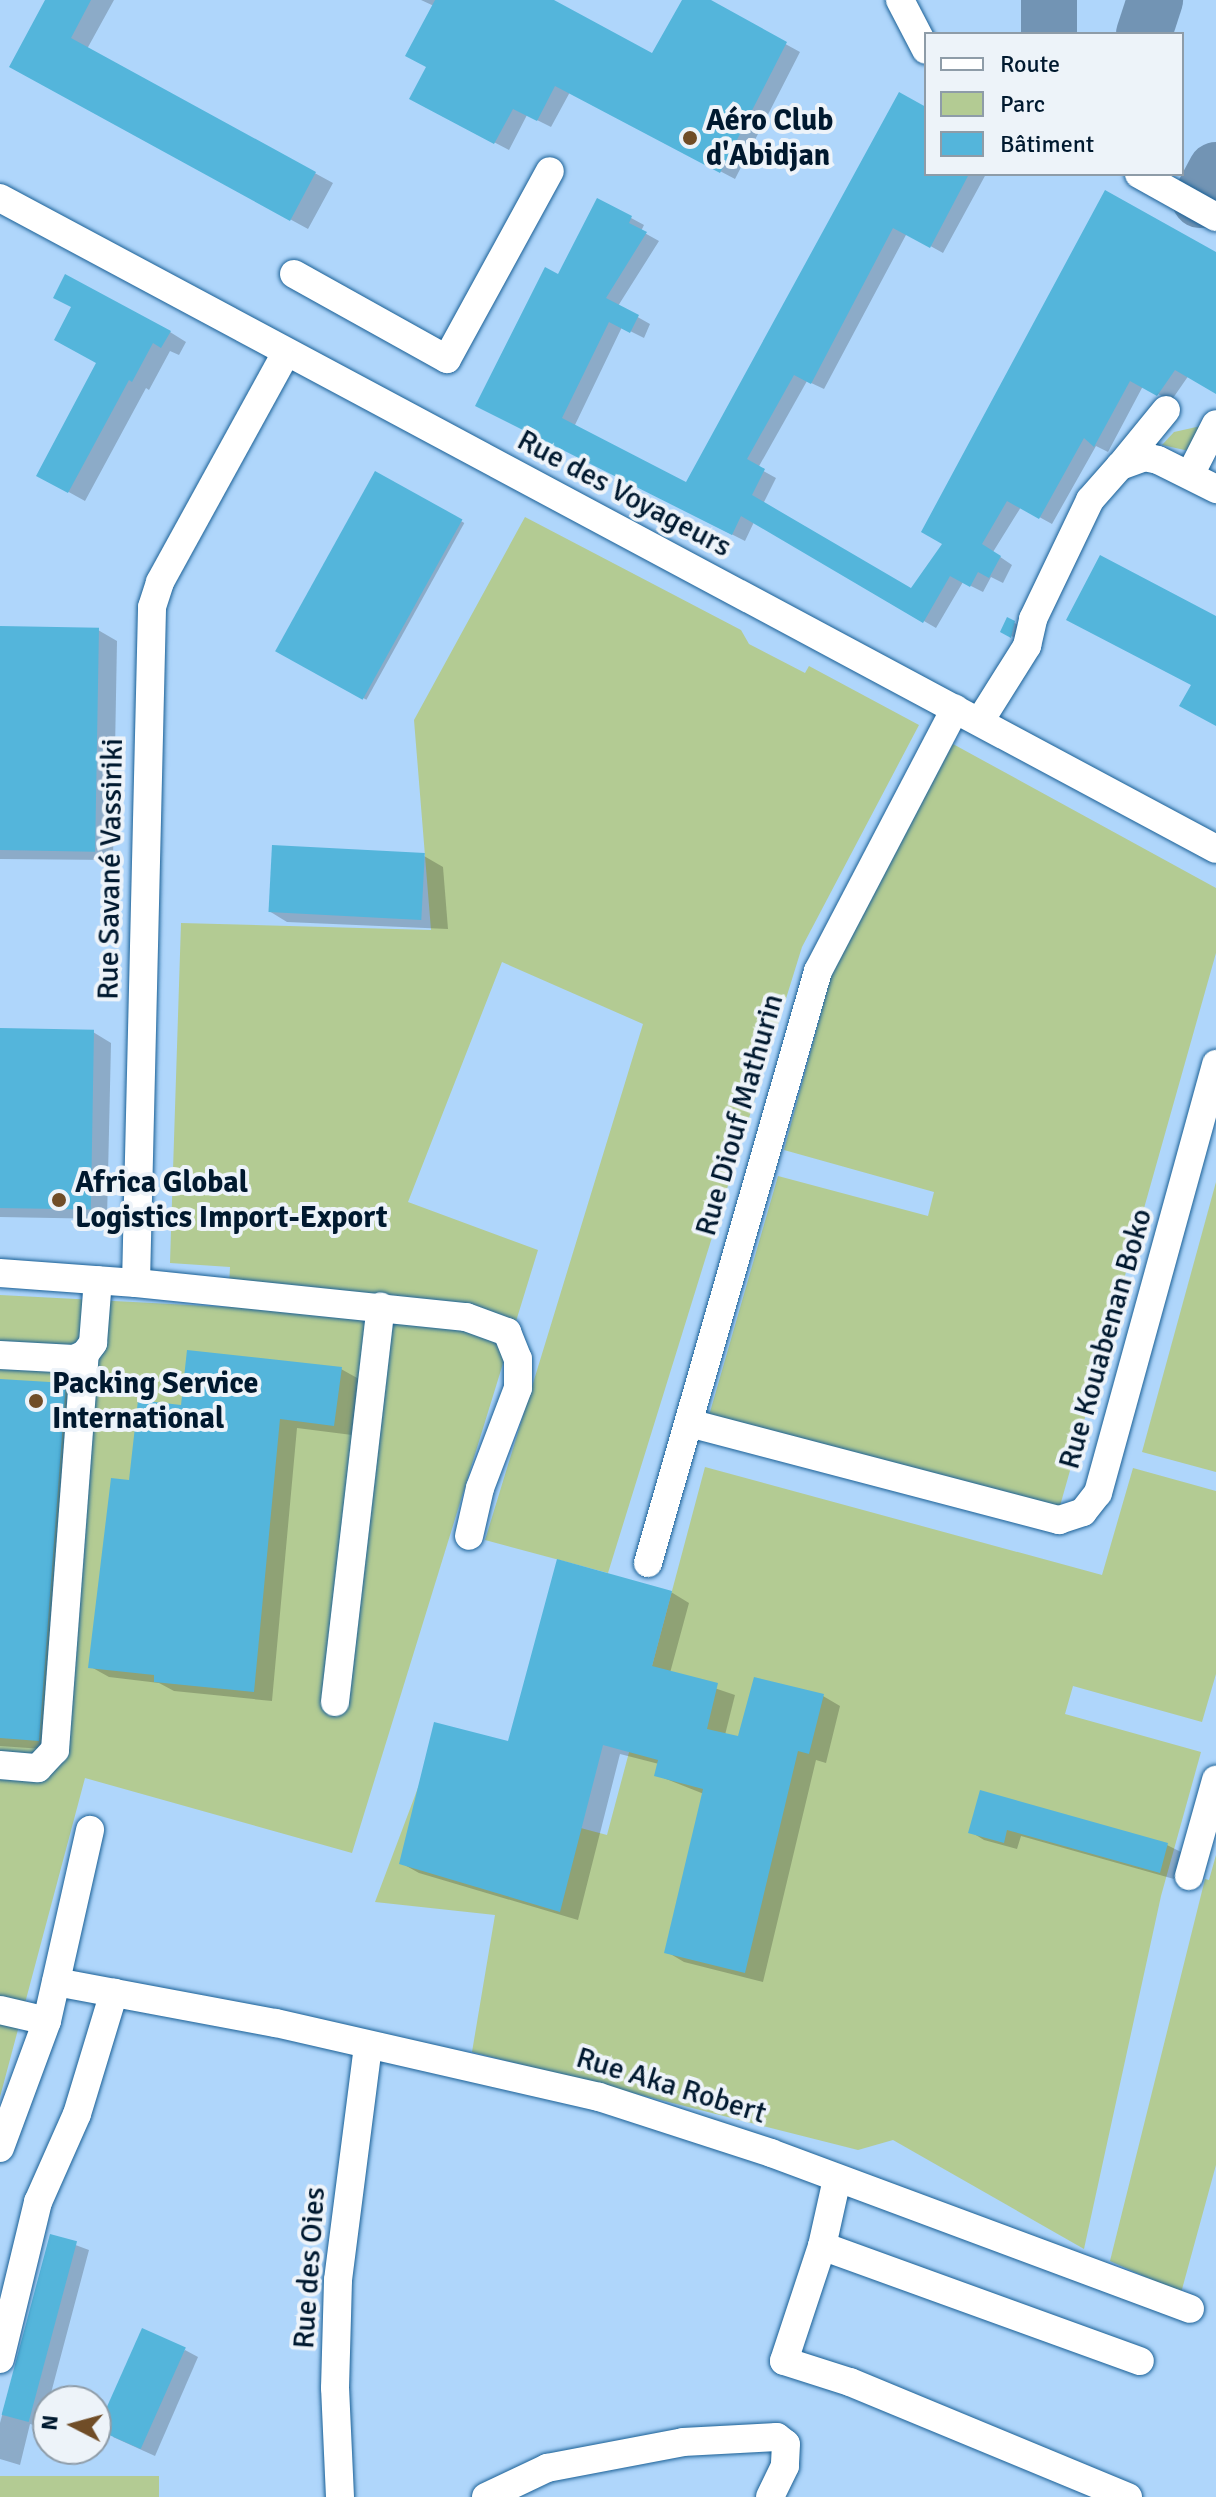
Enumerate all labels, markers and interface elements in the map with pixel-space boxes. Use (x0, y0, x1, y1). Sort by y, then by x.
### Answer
legend (924, 32, 1184, 176)
text: Route (1000, 49, 1060, 79)
text: Parc (1000, 89, 1045, 119)
place label: Aéro Club d'Abidjan (706, 103, 833, 174)
marker: Aéro Club d'Abidjan (681, 129, 699, 147)
text: Bâtiment (1000, 129, 1094, 159)
street label: Rue des Voyageurs (511, 422, 737, 566)
street label: Rue Savané Vassiriki (91, 738, 131, 1000)
street label: Rue Diouf Mathurin (688, 990, 792, 1240)
place label: Africa Global Logistics Import-Export (75, 1165, 387, 1236)
marker: Africa Global Logistics Import-Export (50, 1191, 68, 1209)
street label: Rue Kouabenan Boko (1052, 1205, 1160, 1473)
place label: Packing Service International (52, 1366, 258, 1436)
marker: Packing Service International (27, 1392, 45, 1410)
street label: Rue Aka Robert (572, 2040, 770, 2132)
street label: Rue des Oies (286, 2186, 334, 2350)
north arrow (32, 2385, 112, 2465)
text: N (35, 2414, 64, 2432)

